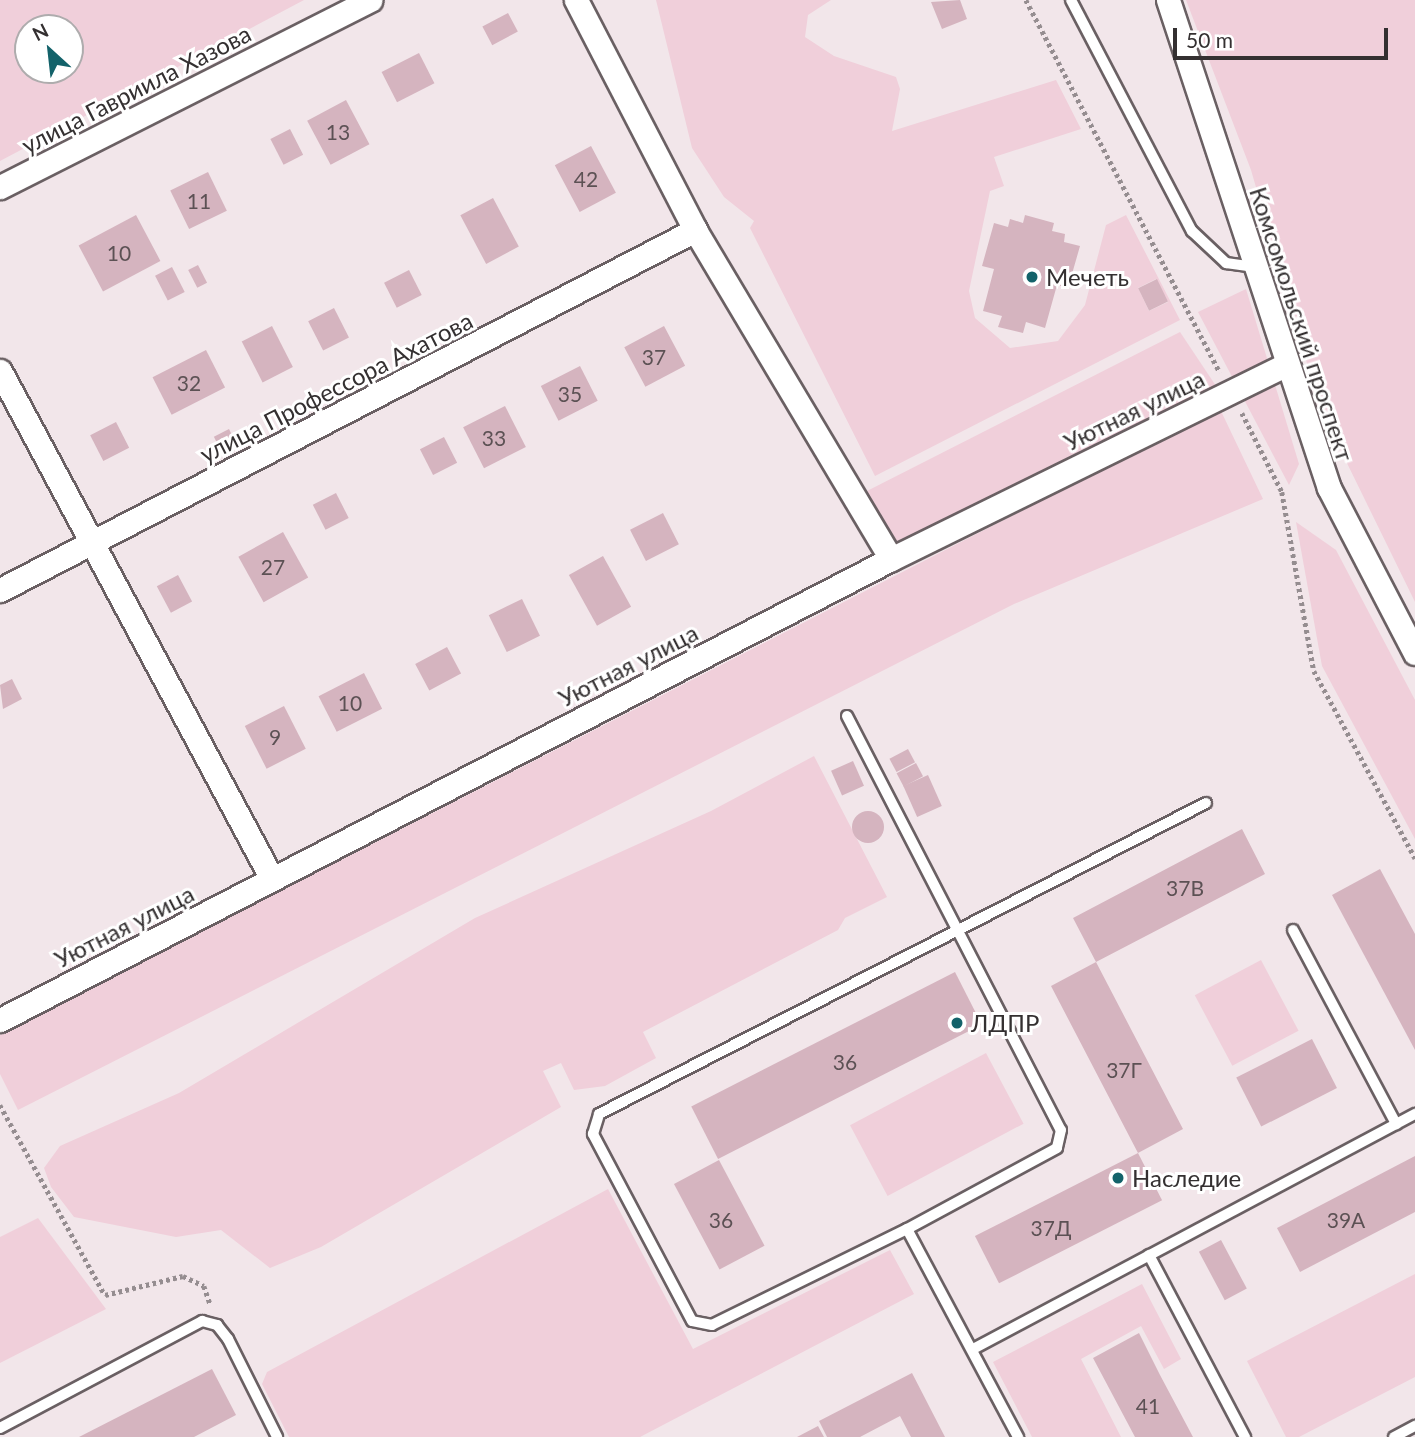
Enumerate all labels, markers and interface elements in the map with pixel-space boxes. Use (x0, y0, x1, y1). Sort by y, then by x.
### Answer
north arrow (14, 14, 84, 84)
scale bar (1177, 14, 1392, 58)
text: N (28, 18, 52, 45)
street label: улица Гавриила Хазова (16, 19, 256, 159)
text: 50 m (1186, 27, 1233, 52)
house number: 13 (326, 119, 350, 145)
house number: 42 (574, 166, 598, 192)
street label: Комсомольский проспект (1244, 183, 1360, 465)
house number: 11 (187, 188, 211, 214)
house number: 10 (107, 240, 131, 266)
place label: Мечеть (1046, 263, 1129, 291)
marker: Мечеть (1024, 269, 1040, 285)
street label: улица Профессора Ахатова (195, 306, 477, 468)
house number: 37 (642, 344, 666, 370)
street label: Уютная улица (1059, 364, 1209, 456)
house number: 32 (177, 370, 201, 396)
house number: 35 (558, 381, 582, 407)
house number: 33 (482, 425, 506, 451)
house number: 27 (261, 554, 285, 580)
street label: Уютная улица (553, 617, 703, 713)
house number: 10 (338, 690, 362, 716)
house number: 9 (269, 724, 281, 750)
house number: 37В (1166, 875, 1204, 901)
street label: Уютная улица (49, 878, 199, 974)
place label: ЛДПР (971, 1009, 1039, 1037)
marker: ЛДПР (949, 1015, 965, 1031)
house number: 36 (833, 1049, 857, 1075)
house number: 37Г (1106, 1057, 1142, 1083)
place label: Наследие (1132, 1164, 1241, 1192)
marker: Наследие (1110, 1170, 1126, 1186)
house number: 36 (709, 1207, 733, 1233)
house number: 39А (1327, 1207, 1365, 1233)
house number: 37Д (1031, 1215, 1071, 1241)
house number: 41 (1136, 1393, 1160, 1419)

